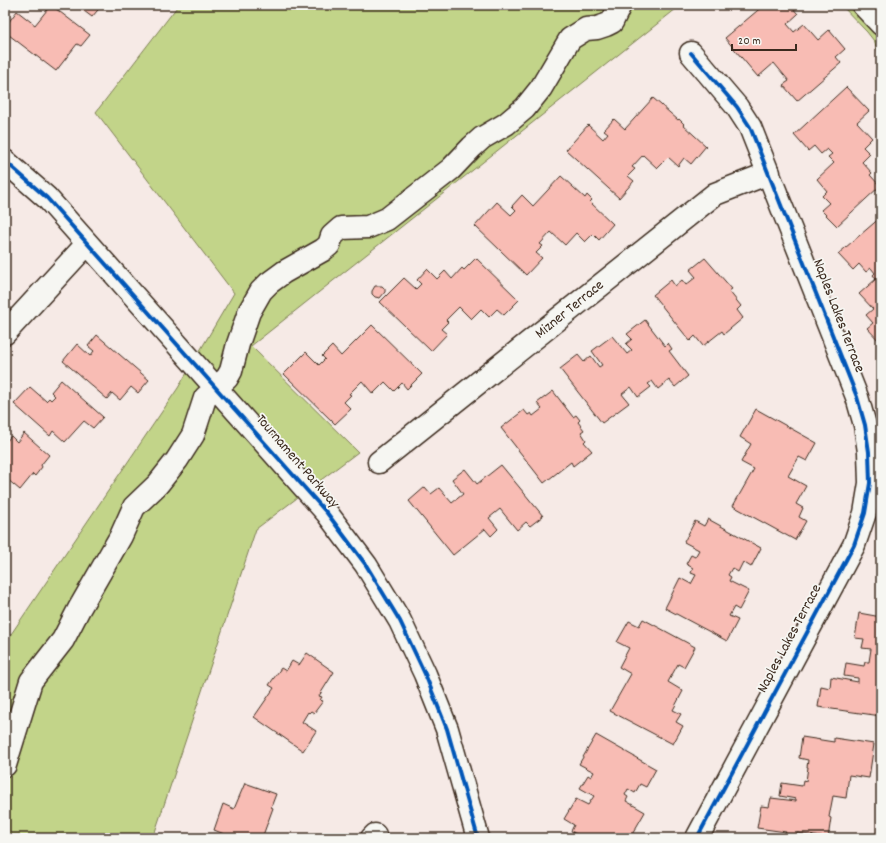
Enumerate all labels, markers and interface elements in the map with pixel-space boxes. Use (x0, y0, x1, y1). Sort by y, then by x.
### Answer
scale bar (732, 26, 796, 52)
text: 20 m (738, 33, 761, 50)
street label: Naples Lakes Terrace (806, 256, 870, 376)
street label: Mizner Terrace (531, 275, 610, 345)
street label: Tournament Parkway (250, 410, 345, 515)
street label: Naples Lakes Terrace (752, 580, 828, 697)

